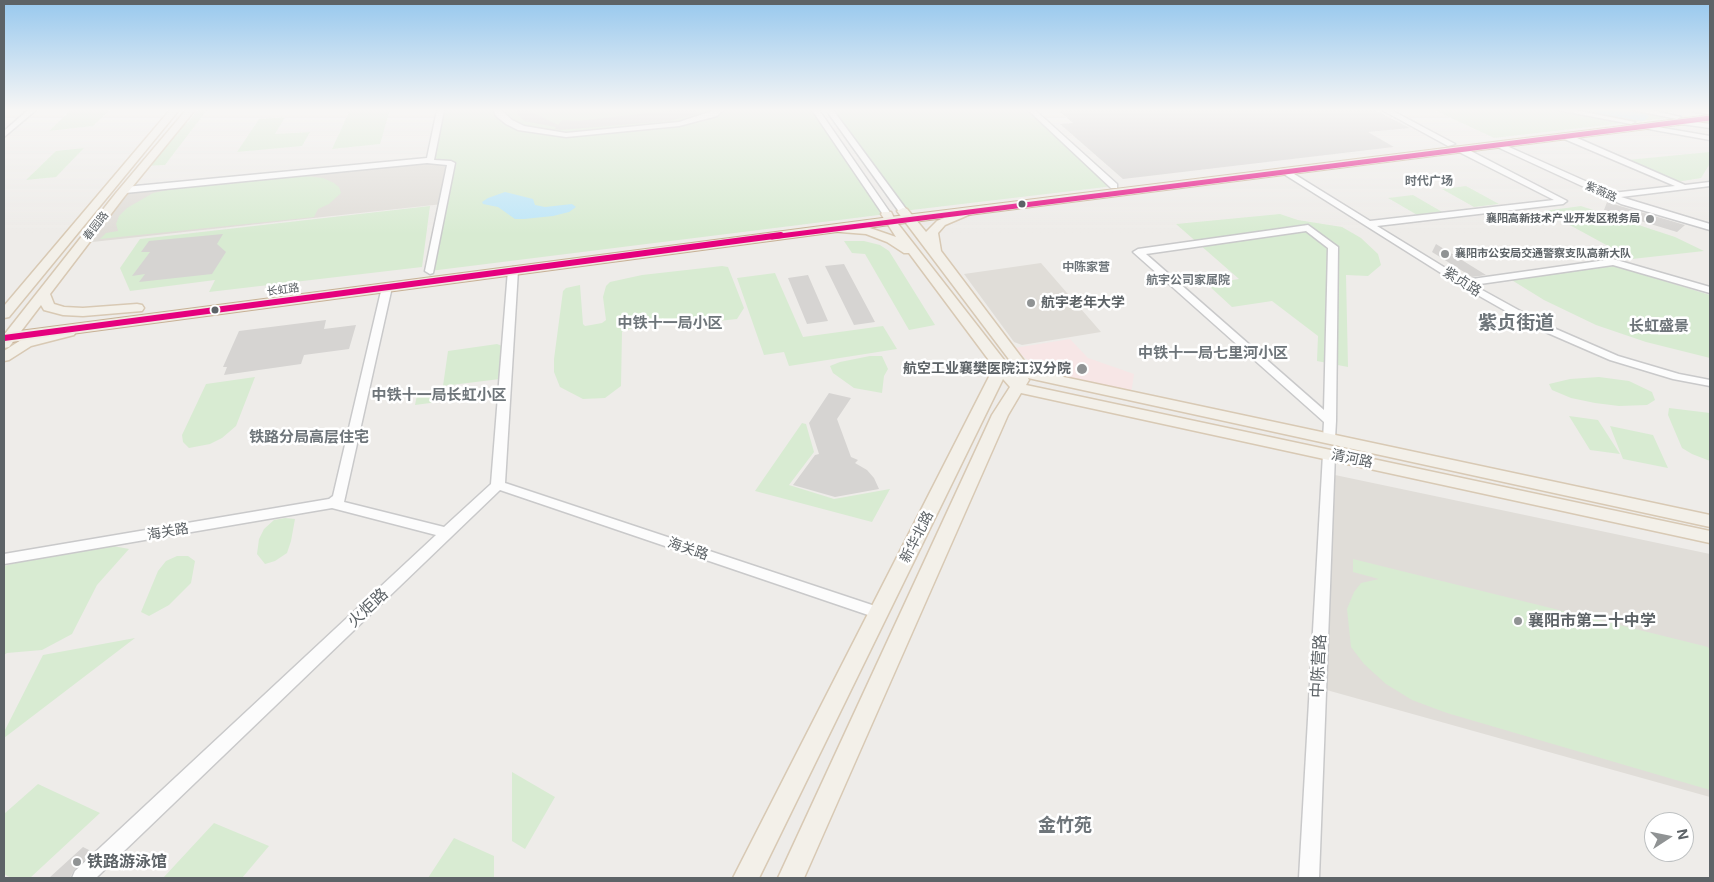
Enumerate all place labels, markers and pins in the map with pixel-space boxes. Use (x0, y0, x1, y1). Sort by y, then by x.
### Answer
unlabelled marker (1017, 199, 1027, 209)
place label: 襄阳高新技术产业开发区税务局 (1486, 212, 1640, 226)
marker: 襄阳高新技术产业开发区税务局 (1644, 213, 1656, 225)
place label: 襄阳市公安局交通警察支队高新大队 (1455, 247, 1631, 261)
marker: 襄阳市公安局交通警察支队高新大队 (1439, 248, 1451, 260)
place label: 航宇老年大学 (1041, 295, 1125, 311)
marker: 航宇老年大学 (1025, 297, 1037, 309)
unlabelled marker (210, 305, 220, 315)
place label: 航空工业襄樊医院江汉分院 (903, 361, 1071, 377)
marker: 航空工业襄樊医院江汉分院 (1075, 362, 1089, 376)
place label: 襄阳市第二十中学 (1528, 611, 1656, 631)
marker: 襄阳市第二十中学 (1512, 615, 1524, 627)
place label: 铁路游泳馆 (87, 852, 167, 872)
marker: 铁路游泳馆 (71, 856, 83, 868)

